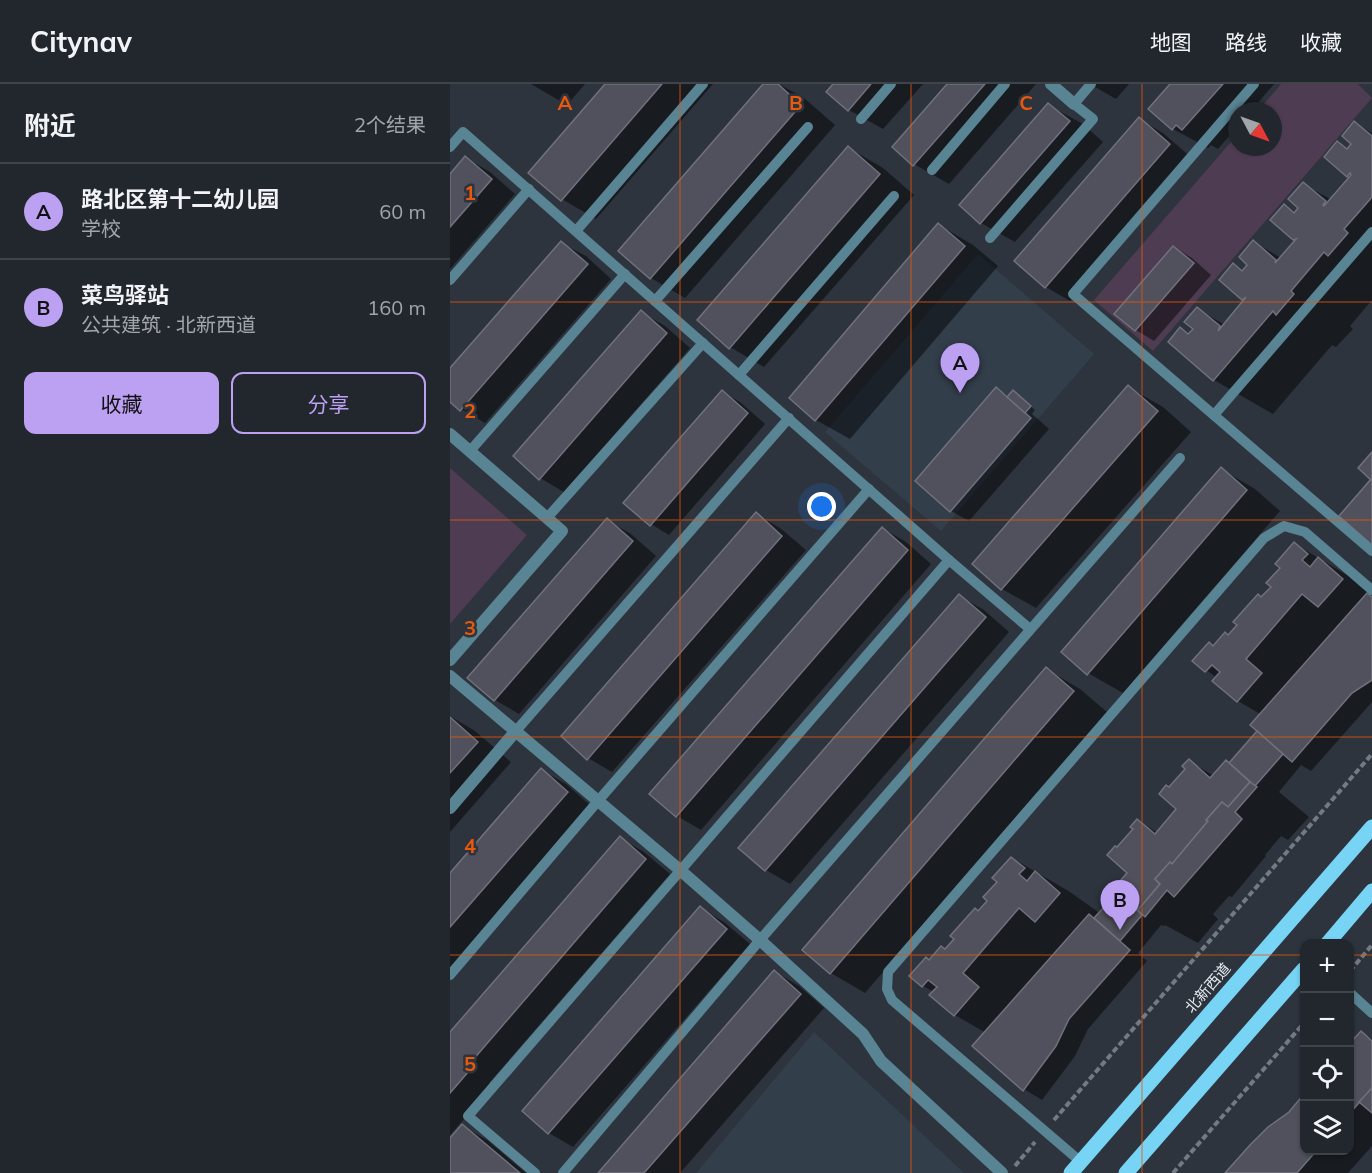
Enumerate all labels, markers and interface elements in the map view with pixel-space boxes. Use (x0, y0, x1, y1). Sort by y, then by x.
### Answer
text: Citynav (30, 24, 132, 59)
text: 地图 (1150, 29, 1192, 55)
text: 路线 (1225, 29, 1267, 55)
text: 收藏 (1300, 29, 1342, 55)
text: A (558, 90, 573, 115)
text: B (789, 90, 803, 115)
text: C (1019, 90, 1033, 115)
north arrow (1228, 102, 1282, 156)
text: 附近 (24, 109, 76, 142)
text: 2个结果 (354, 112, 426, 137)
text: 1 (464, 180, 476, 205)
text: 路北区第十二幼儿园 (81, 185, 279, 213)
text: A (36, 199, 51, 224)
text: 60 m (379, 199, 426, 224)
text: 学校 (81, 216, 121, 241)
text: 菜鸟驿站 (81, 281, 169, 309)
text: B (37, 295, 50, 320)
text: 160 m (367, 295, 426, 320)
text: 公共建筑 · 北新西道 (81, 312, 256, 337)
pin: A (940, 344, 980, 393)
button: 收藏 (24, 372, 219, 434)
button: 分享 (231, 372, 426, 434)
text: 2 (464, 398, 476, 423)
your location (807, 492, 836, 521)
text: 3 (464, 615, 476, 640)
text: 4 (464, 833, 476, 858)
pin: B (1100, 880, 1140, 930)
map controls (1300, 939, 1354, 1155)
button: + (1300, 939, 1354, 993)
street label: 北新西道 (1181, 959, 1234, 1017)
button: − (1300, 993, 1354, 1047)
button: locate (1300, 1047, 1354, 1101)
text: 5 (464, 1051, 476, 1076)
button: layers (1300, 1101, 1354, 1155)

